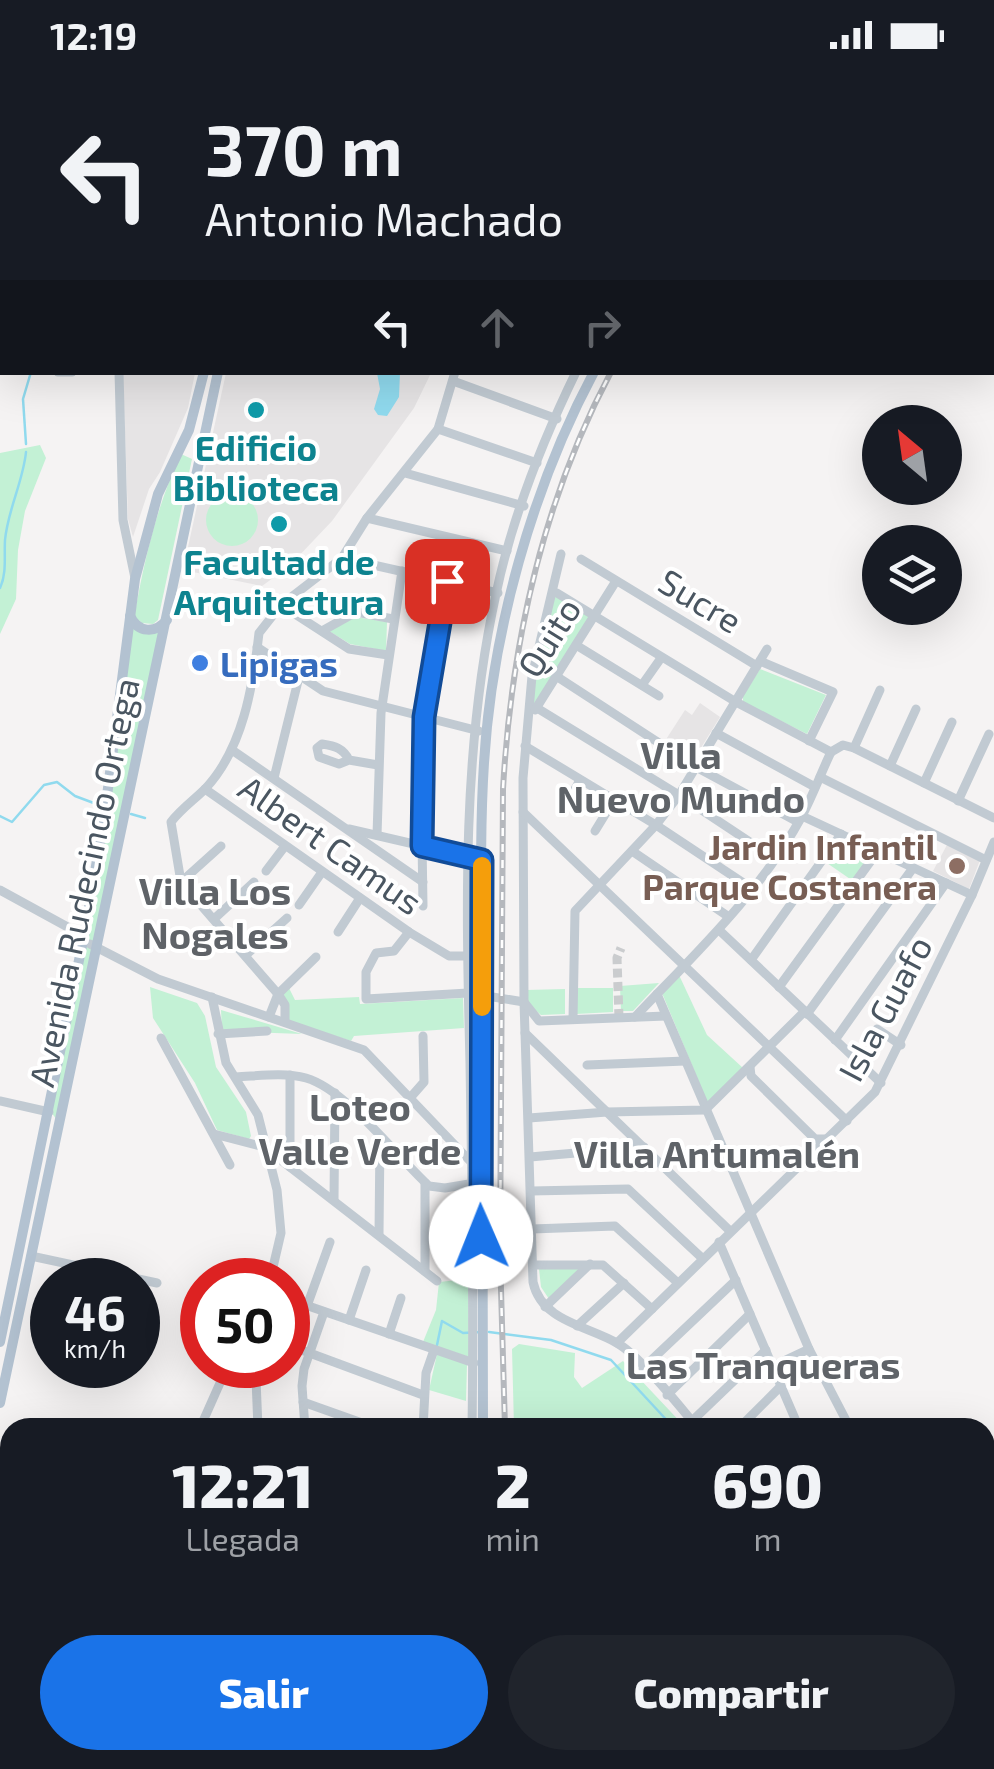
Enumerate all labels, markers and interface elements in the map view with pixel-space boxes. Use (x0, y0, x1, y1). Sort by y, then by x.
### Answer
text: 12:19 (50, 12, 137, 58)
text: 370 m (205, 106, 403, 190)
icon: left (40, 110, 170, 240)
text: Antonio Machado (205, 191, 563, 245)
icon: left (365, 300, 420, 355)
icon: ahead (470, 300, 525, 355)
icon: right (575, 300, 630, 355)
marker: Edificio Biblioteca (245, 399, 267, 421)
north arrow (862, 405, 962, 505)
map controls (862, 405, 962, 625)
place label: Edificio Biblioteca (173, 426, 339, 508)
marker: Facultad de Arquitectura (268, 513, 290, 535)
button: layers (862, 525, 962, 625)
pin (405, 539, 490, 624)
place label: Facultad de Arquitectura (174, 540, 384, 622)
icon: arrive (420, 554, 475, 609)
street label: Sucre (652, 559, 750, 641)
street label: Quito (508, 590, 588, 684)
place label: Lipigas (220, 642, 338, 684)
marker: Lipigas (189, 652, 211, 674)
street label: Avenida Rudecindo Ortega (19, 674, 147, 1090)
district label: Villa Nuevo Mundo (557, 731, 805, 821)
street label: Albert Camus (231, 766, 431, 922)
place label: Jardin Infantil Parque Costanera (642, 825, 938, 907)
marker: Jardin Infantil Parque Costanera (946, 855, 968, 877)
district label: Villa Los Nogales (139, 867, 291, 957)
street label: Isla Guafo (828, 928, 940, 1088)
district label: Loteo Valle Verde (258, 1083, 462, 1173)
district label: Villa Antumalén (574, 1130, 860, 1176)
position arrow (429, 1185, 533, 1289)
speed limit sign: 50 (180, 1258, 310, 1388)
text: 46 (64, 1281, 126, 1341)
text: km/h (64, 1333, 126, 1363)
district label: Las Tranqueras (626, 1341, 900, 1387)
text: 12:21 (172, 1448, 313, 1520)
text: 2 (495, 1448, 530, 1520)
text: 690 (712, 1448, 823, 1520)
text: Llegada (186, 1519, 300, 1557)
text: min (485, 1519, 540, 1557)
text: m (753, 1519, 781, 1557)
button: Salir (40, 1635, 488, 1750)
button: Compartir (508, 1635, 955, 1750)

